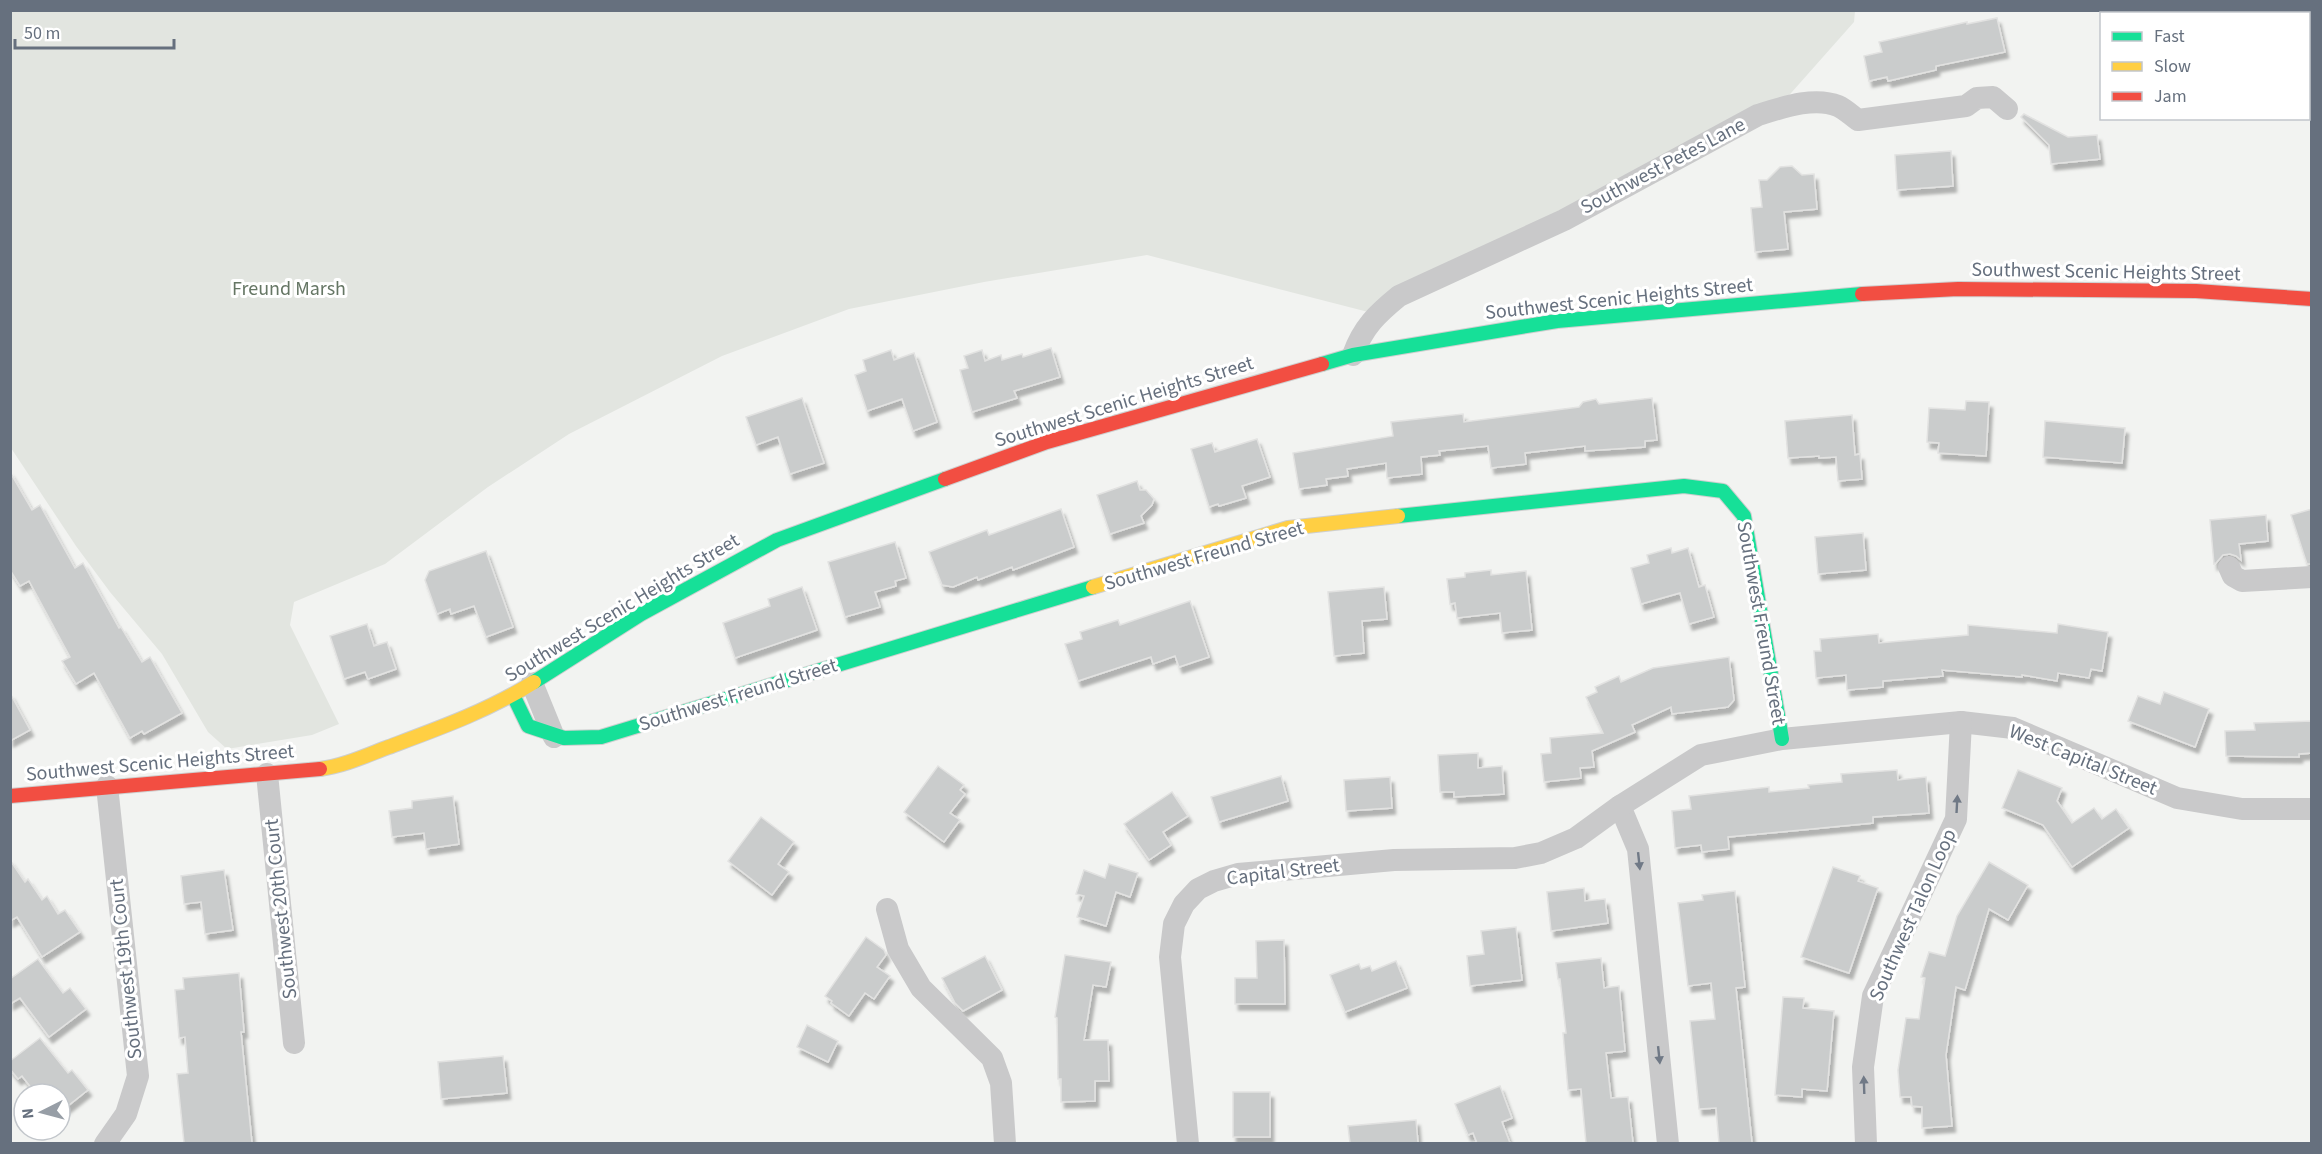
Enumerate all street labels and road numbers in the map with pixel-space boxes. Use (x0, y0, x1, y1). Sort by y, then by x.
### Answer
street label: Southwest Petes Lane (1576, 111, 1750, 221)
street label: Southwest Scenic Heights Street (1971, 256, 2241, 288)
street label: Southwest Scenic Heights Street (1484, 271, 1755, 327)
street label: Southwest Scenic Heights Street (991, 349, 1257, 455)
street label: Southwest Freund Street (1101, 514, 1307, 598)
street label: Southwest Freund Street (1729, 519, 1793, 727)
street label: Southwest Scenic Heights Street (499, 527, 745, 689)
street label: Southwest Freund Street (635, 651, 841, 739)
street label: West Capital Street (2005, 718, 2161, 803)
street label: Southwest Scenic Heights Street (25, 737, 296, 789)
street label: Southwest 20th Court (258, 817, 304, 1001)
street label: Southwest Talon Loop (1862, 825, 1964, 1005)
street label: Capital Street (1225, 851, 1341, 893)
street label: Southwest 19th Court (103, 877, 149, 1061)

